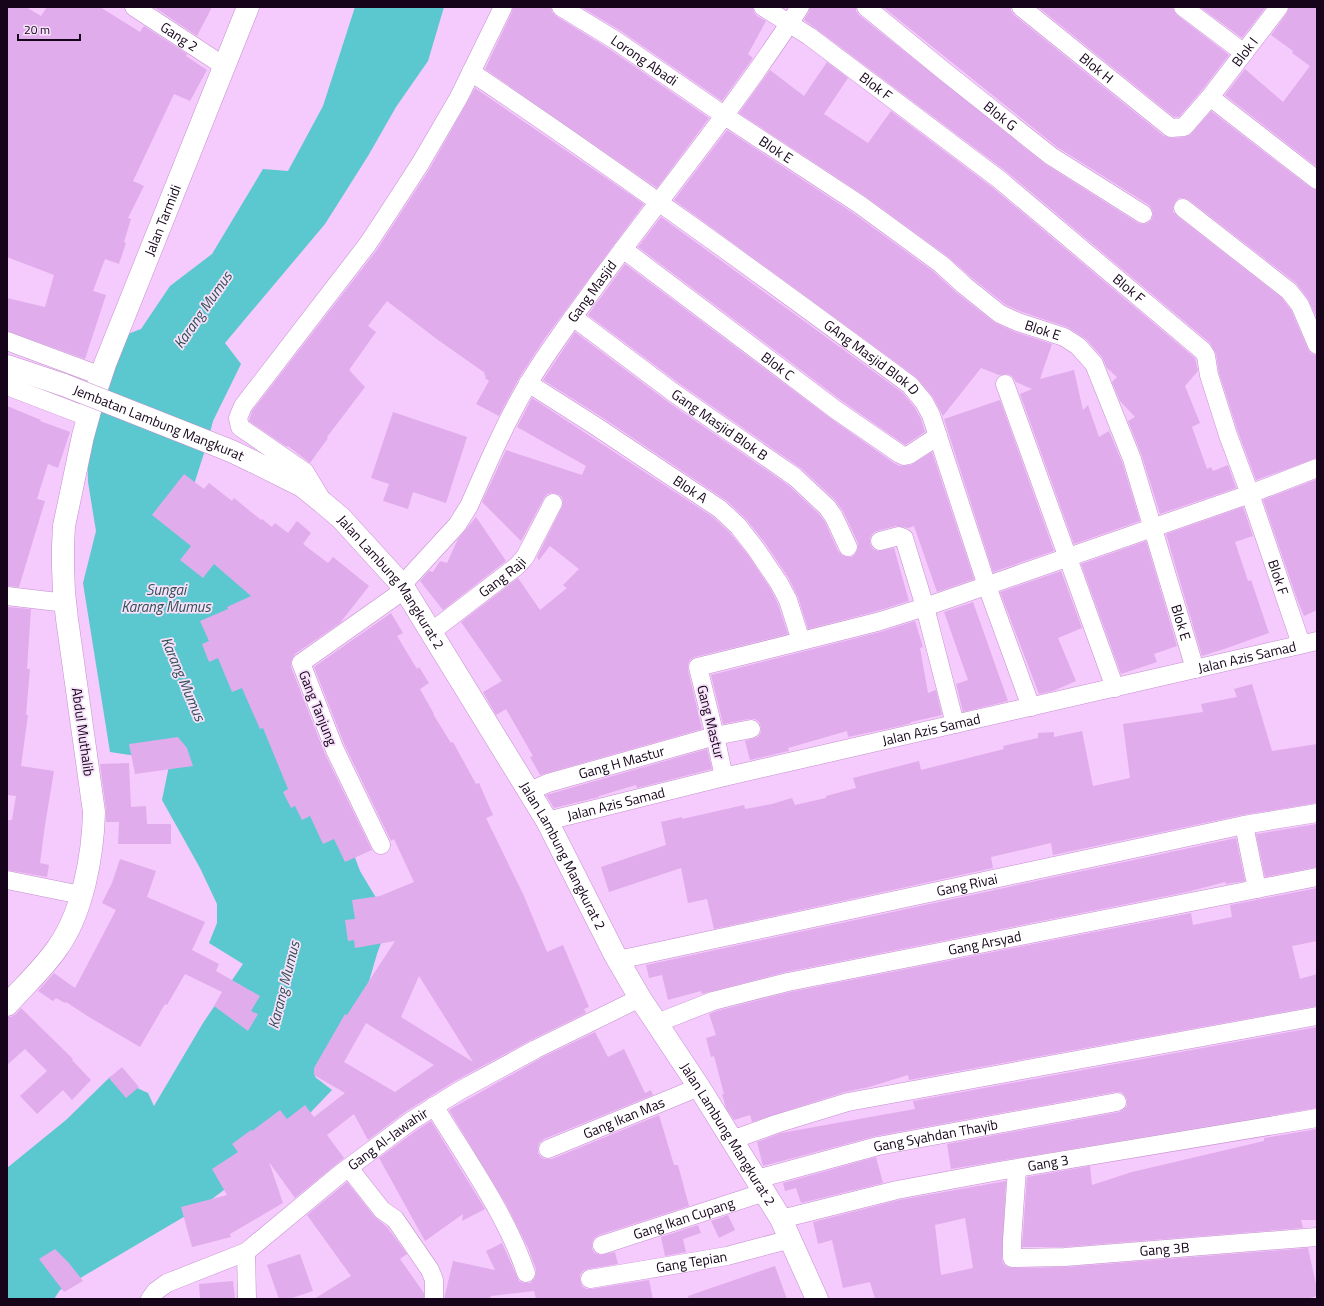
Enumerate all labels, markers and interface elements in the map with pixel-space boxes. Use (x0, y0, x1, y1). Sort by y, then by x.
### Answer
scale bar (18, 16, 80, 42)
street label: Gang 2 (156, 16, 202, 56)
text: 20 m (24, 20, 50, 39)
street label: Lorong Abadi (607, 29, 682, 90)
street label: Blok I (1226, 32, 1263, 71)
street label: Blok H (1075, 47, 1118, 88)
street label: Blok F (855, 67, 897, 105)
street label: Blok G (979, 96, 1022, 135)
street label: Blok E (755, 130, 798, 168)
street label: Jalan Tarmidi (138, 181, 186, 259)
street label: Gang Masjid (562, 256, 621, 326)
water label: Karang Mumus (167, 265, 239, 353)
street label: Blok F (1108, 268, 1150, 308)
street label: GAng Masjid Blok D (820, 314, 925, 399)
street label: Blok E (1022, 314, 1064, 345)
street label: Blok C (757, 346, 799, 385)
street label: Jembatan Lambung Mangkurat (70, 379, 248, 466)
street label: Gang Masjid Blok B (668, 383, 772, 465)
street label: Blok A (669, 470, 713, 508)
street label: Jalan Lambung Mangkurat 2 (333, 510, 450, 653)
street label: Gang Raji (474, 552, 531, 602)
street label: Blok F (1263, 557, 1295, 598)
water label: Sungai Karang Mumus (121, 578, 212, 618)
street label: Blok E (1166, 602, 1197, 643)
water label: Karang Mumus (155, 633, 212, 726)
street label: Jalan Azis Samad (1196, 635, 1298, 678)
street label: Gang Tanjung (294, 667, 343, 749)
street label: Gang Mastur (692, 683, 731, 761)
street label: Abdul Muthalib (67, 686, 100, 778)
street label: Jalan Azis Samad (880, 708, 982, 750)
street label: Gang H Mastur (576, 740, 667, 784)
street label: Jalan Lambung Mangkurat 2 (515, 777, 611, 933)
street label: Jalan Azis Samad (565, 781, 667, 826)
street label: Gang Rivai (934, 867, 999, 901)
street label: Gang Arsyad (946, 925, 1023, 960)
water label: Karang Mumus (262, 937, 306, 1031)
street label: Jalan Lambung Mangkurat 2 (675, 1058, 781, 1209)
street label: Gang Ikan Mas (580, 1091, 668, 1144)
street label: Gang Al-Jawahir (343, 1102, 432, 1175)
street label: Gang Syahdan Thayib (871, 1113, 999, 1157)
street label: Gang 3 (1026, 1149, 1070, 1176)
street label: Gang Ikan Cupang (630, 1192, 737, 1244)
street label: Gang 3B (1139, 1236, 1190, 1261)
street label: Gang Tepian (654, 1245, 729, 1278)

